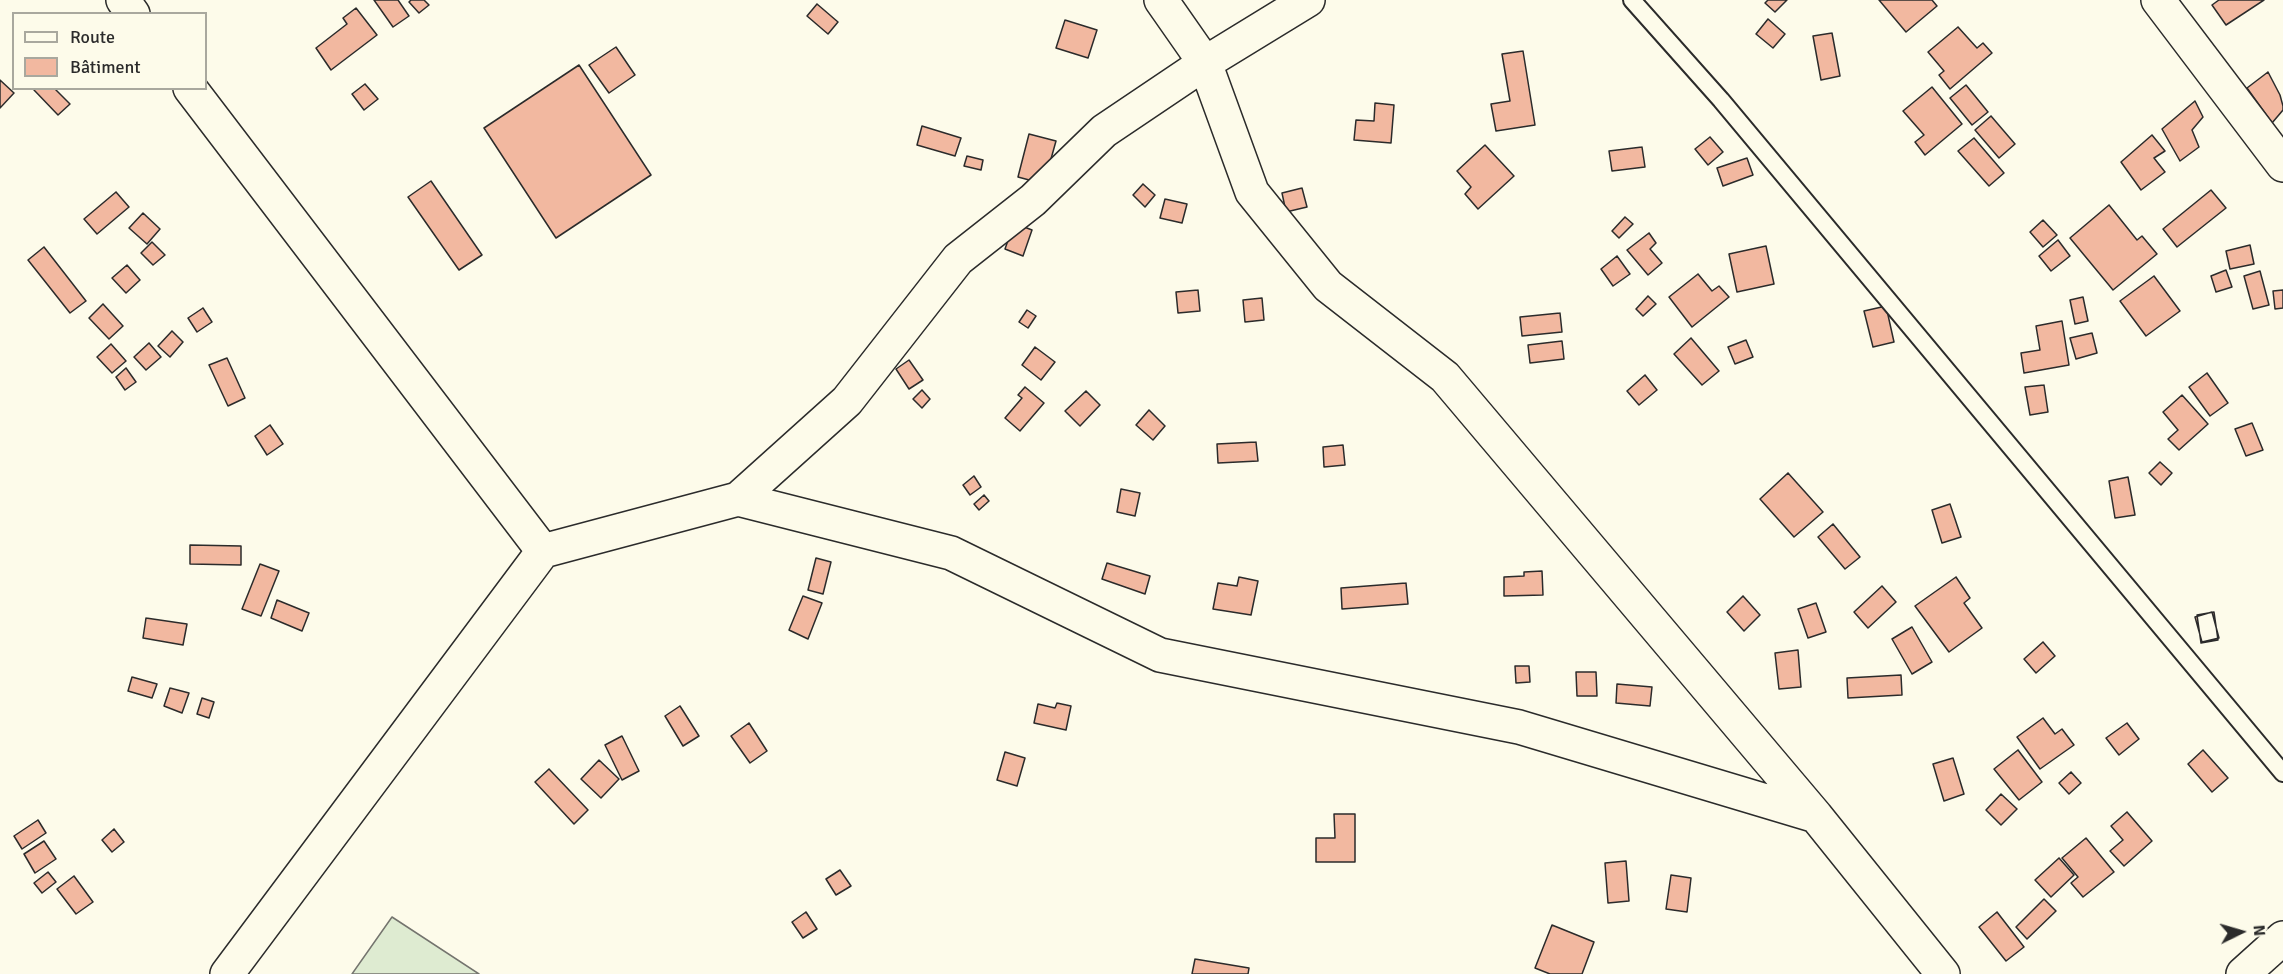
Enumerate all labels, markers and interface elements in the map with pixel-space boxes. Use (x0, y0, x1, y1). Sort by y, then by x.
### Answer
legend (12, 12, 207, 90)
text: Route (70, 26, 115, 48)
text: Bâtiment (70, 56, 141, 78)
north arrow (2211, 902, 2271, 962)
text: N (2248, 924, 2269, 937)

